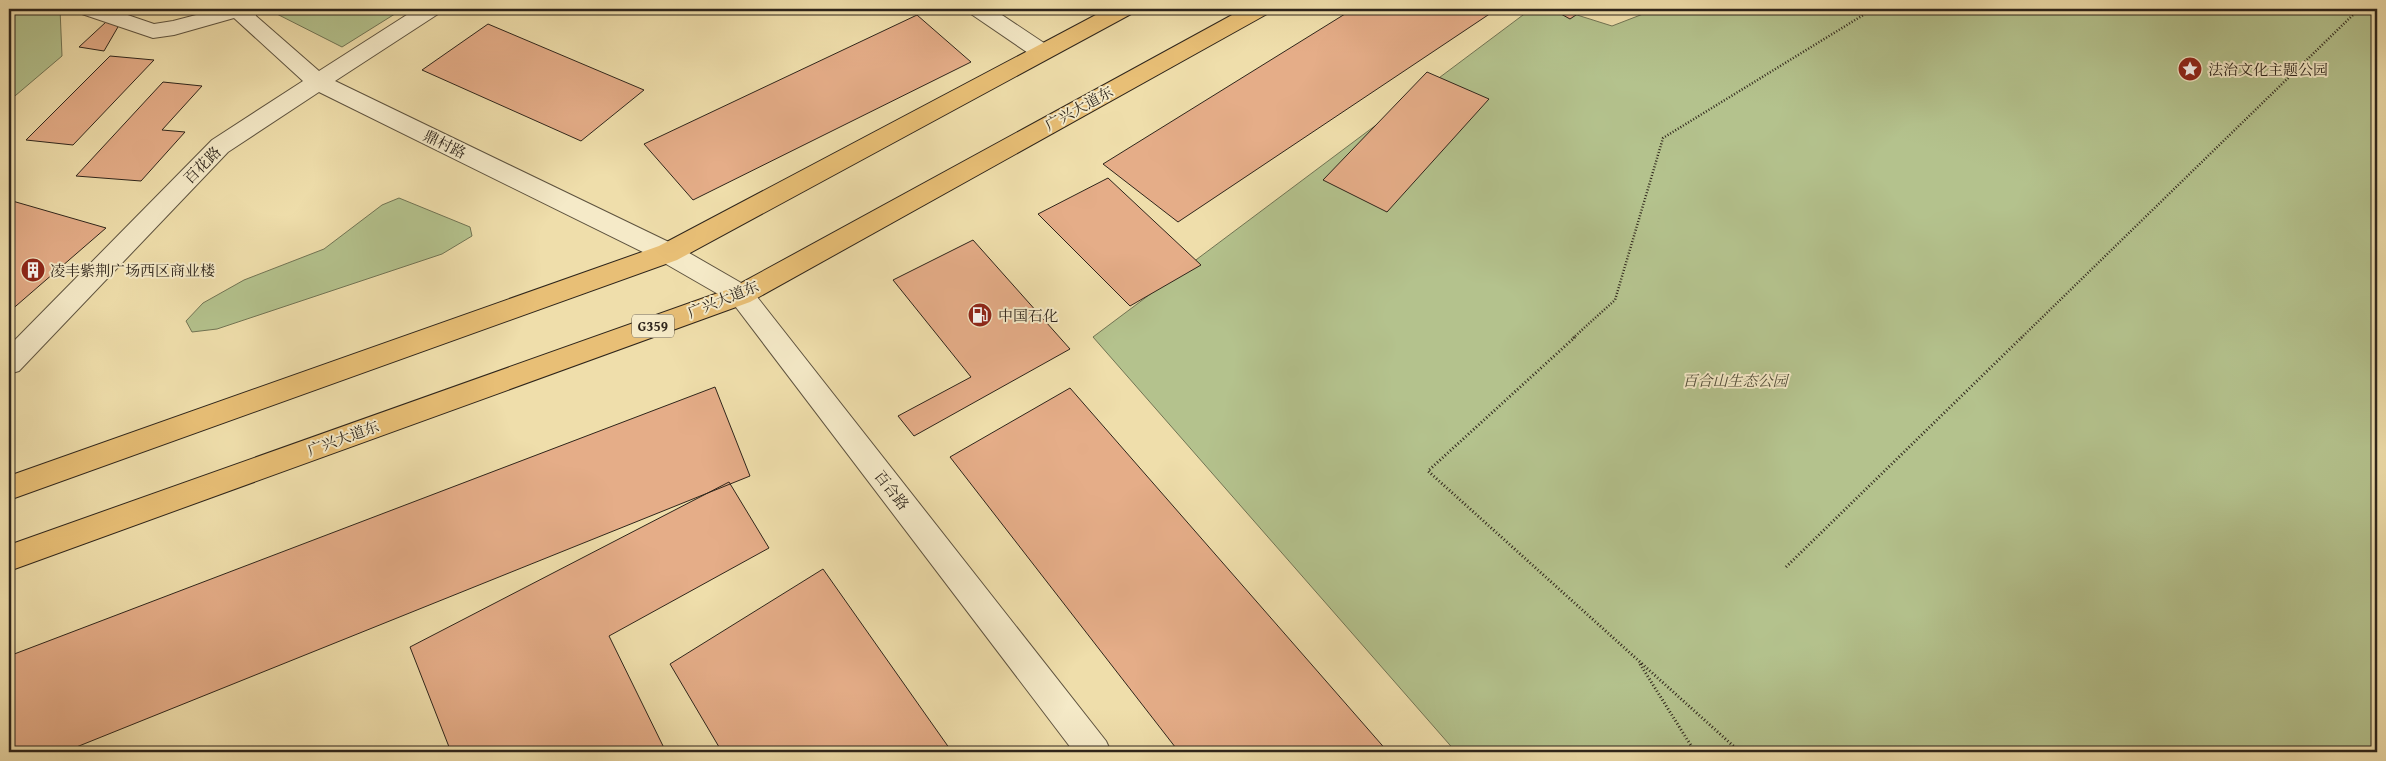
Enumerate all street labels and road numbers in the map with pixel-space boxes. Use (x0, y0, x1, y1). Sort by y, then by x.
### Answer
street label: 广兴大道东 (1041, 81, 1117, 135)
street label: 鼎村路 (420, 125, 470, 163)
street label: 百花路 (179, 142, 225, 188)
street label: 广兴大道东 (684, 275, 762, 323)
road number: G359 (632, 314, 674, 338)
street label: 广兴大道东 (304, 415, 382, 461)
street label: 百合路 (870, 466, 914, 514)

